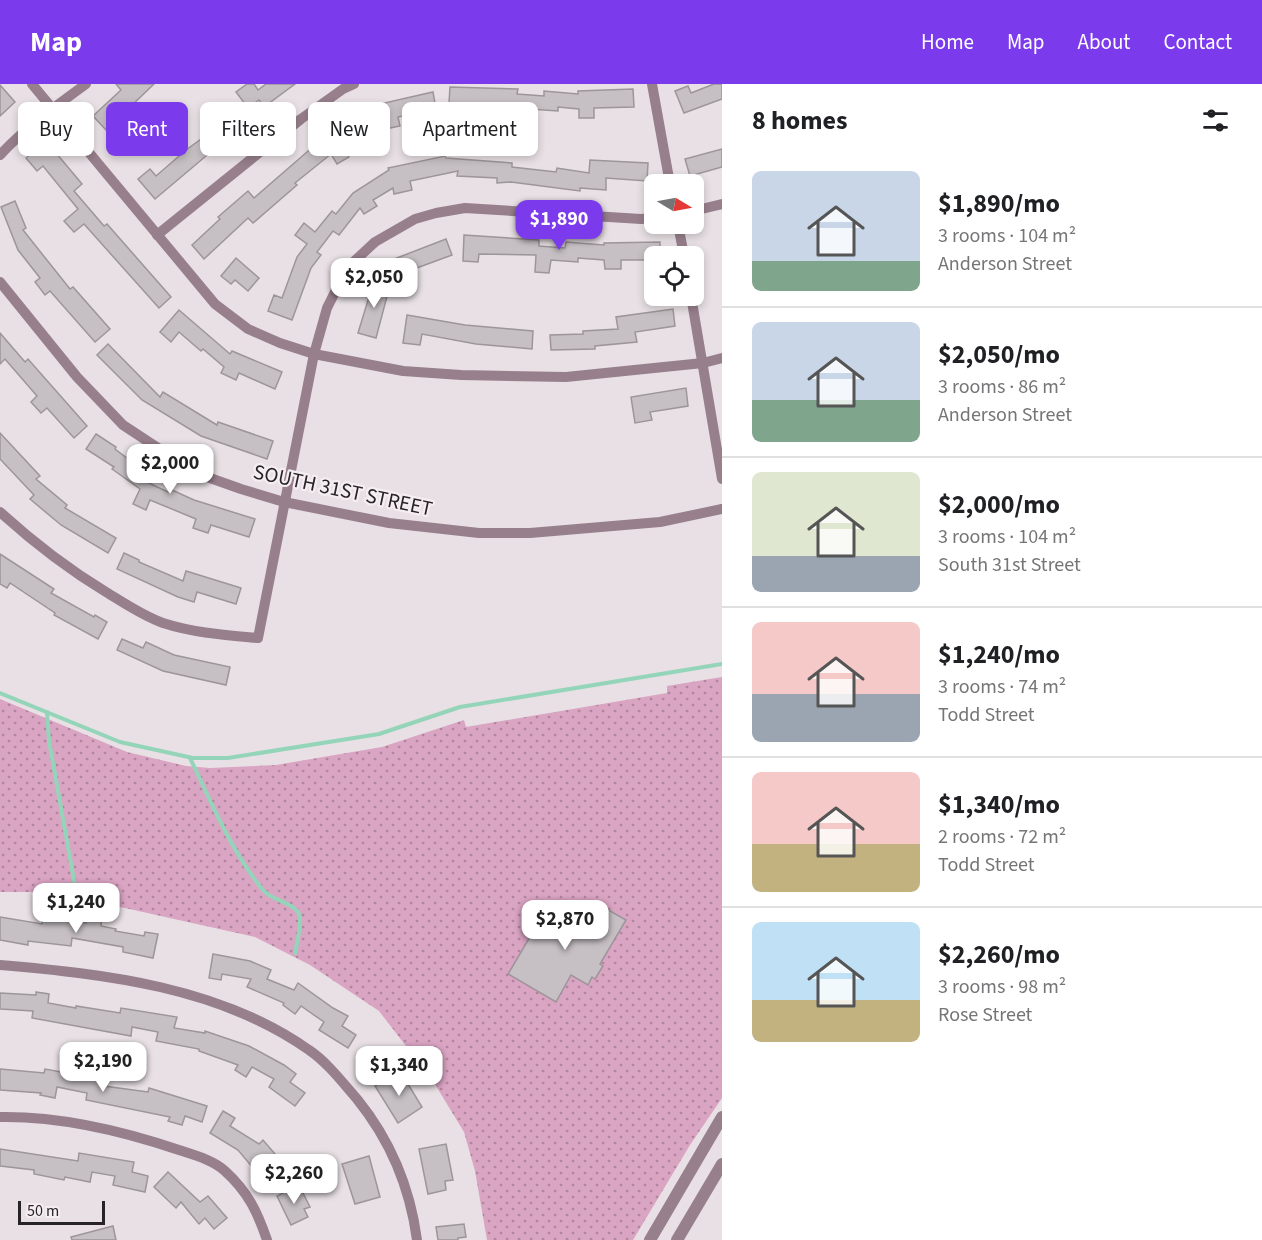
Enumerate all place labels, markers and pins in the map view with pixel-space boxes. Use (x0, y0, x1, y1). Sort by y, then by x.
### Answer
pin: $1,890 (510, 200, 608, 251)
pin: $2,050 (325, 258, 423, 309)
pin: $2,000 (121, 444, 219, 495)
pin: $1,240 (27, 883, 125, 934)
pin: $2,870 (516, 900, 614, 951)
pin: $2,190 (54, 1042, 152, 1093)
pin: $1,340 (350, 1046, 448, 1097)
pin: $2,260 (245, 1154, 343, 1205)

